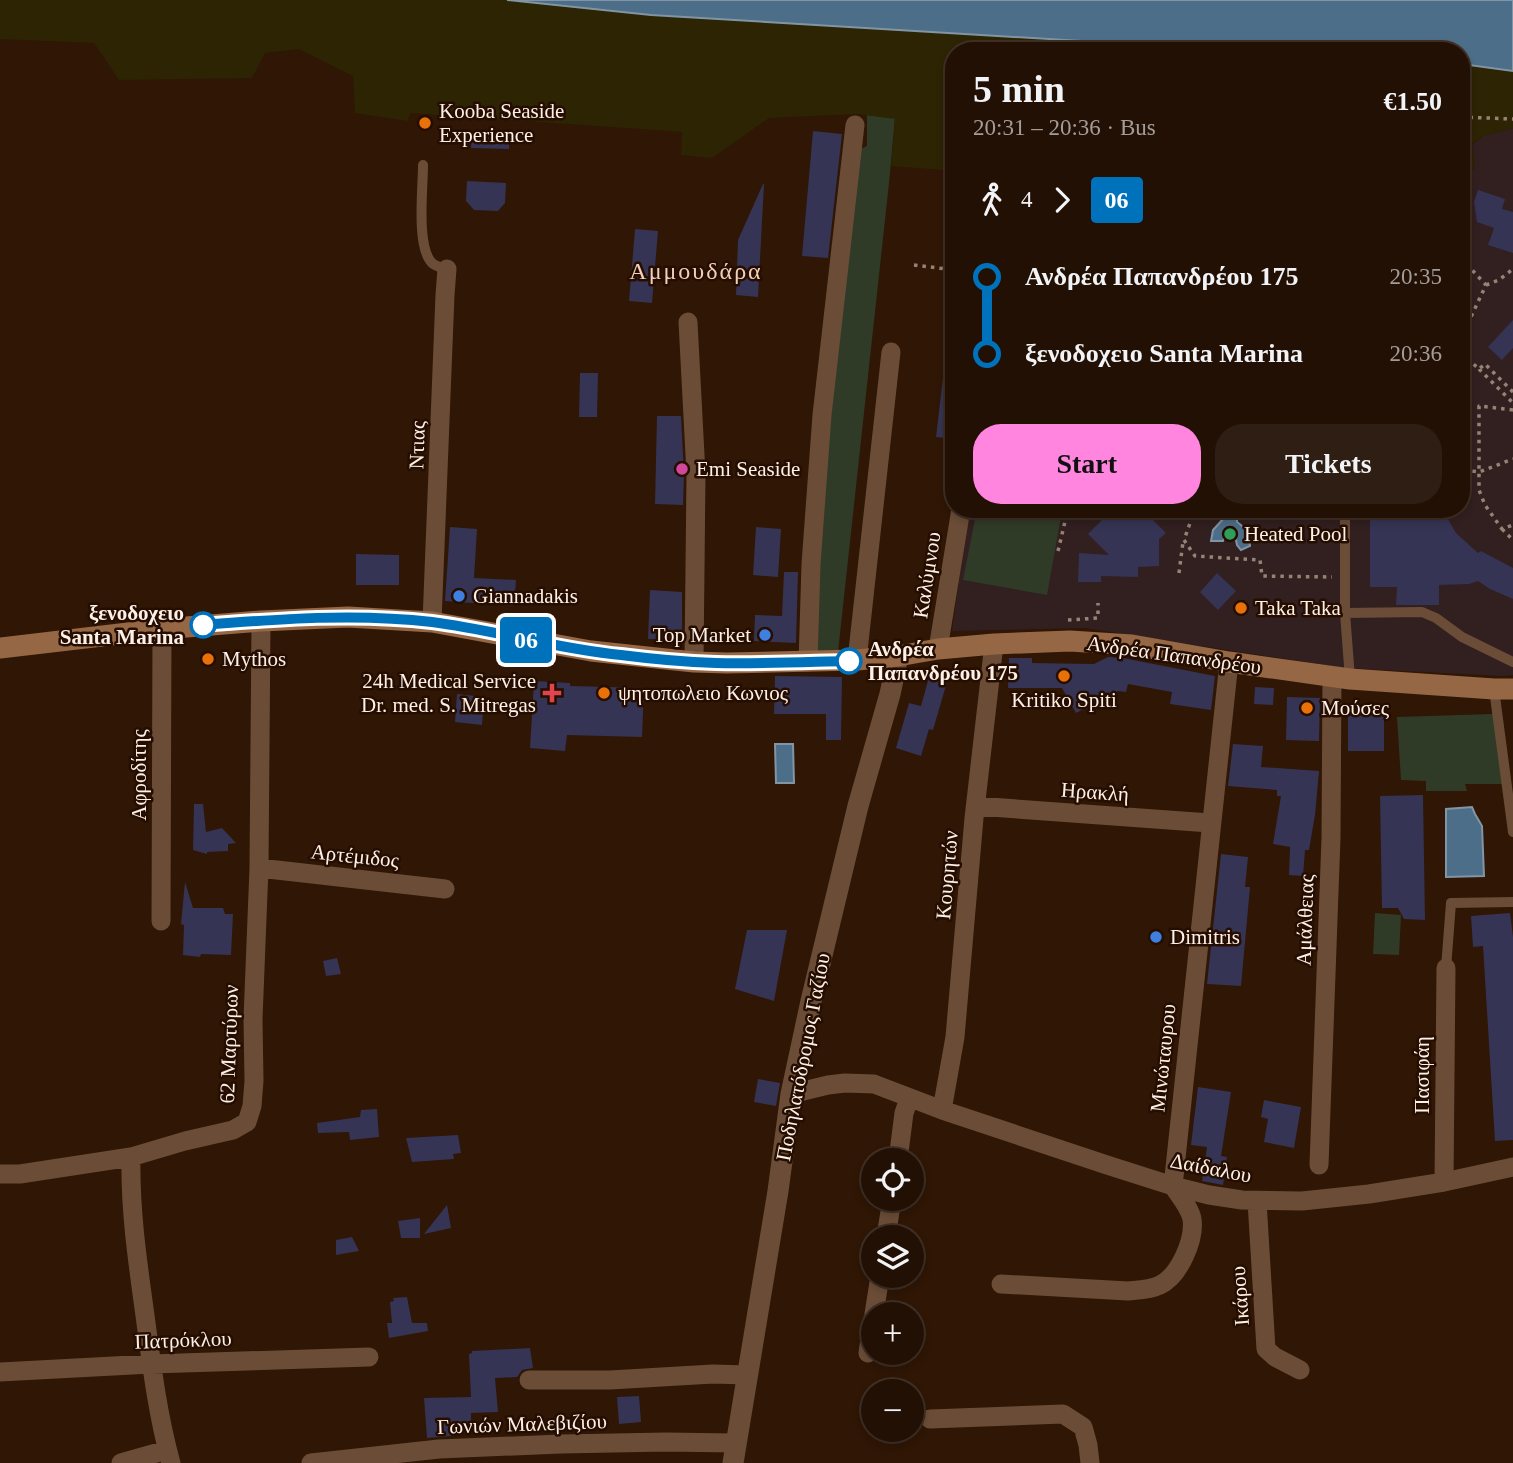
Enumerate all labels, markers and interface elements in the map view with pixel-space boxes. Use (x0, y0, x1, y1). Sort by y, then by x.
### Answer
text: 5 min (973, 68, 1065, 110)
text: €1.50 (1384, 87, 1442, 116)
place label: Kooba Seaside Experience (439, 99, 564, 147)
marker: Kooba Seaside Experience (417, 115, 433, 131)
text: 20:31 – 20:36 · Bus (973, 115, 1156, 140)
icon: walk (973, 181, 1011, 219)
icon: forward (1043, 181, 1081, 219)
text: 4 (1021, 187, 1033, 212)
text: 06 (1105, 187, 1129, 213)
district label: Αμμουδάρα (629, 258, 763, 284)
text: Ανδρέα Παπανδρέου 175 (1025, 262, 1299, 291)
text: 20:35 (1390, 264, 1442, 289)
text: ξενοδοχειο Santa Marina (1025, 339, 1303, 368)
text: 20:36 (1390, 341, 1442, 366)
street label: Ντιας (404, 420, 430, 470)
button: Start (973, 424, 1201, 504)
button: Tickets (1215, 424, 1442, 504)
place label: Emi Seaside (696, 457, 800, 481)
marker: Emi Seaside (674, 461, 690, 477)
place label: Heated Pool (1244, 522, 1347, 546)
marker: Heated Pool (1222, 526, 1238, 542)
street label: Καλύμνου (908, 530, 946, 620)
place label: Giannadakis (473, 584, 578, 608)
marker: Giannadakis (451, 588, 467, 604)
place label: Taka Taka (1255, 596, 1342, 620)
marker: Taka Taka (1233, 600, 1249, 616)
place label: ξενοδοχειο Santa Marina (60, 601, 184, 649)
marker: ξενοδοχειο Santa Marina (190, 612, 216, 638)
line badge: 06 (494, 617, 558, 663)
place label: Top Market (653, 623, 751, 647)
text: 06 (514, 627, 538, 653)
marker: Top Market (757, 627, 773, 643)
street label: Ανδρέα Παπανδρέου (1085, 631, 1263, 679)
place label: Ανδρέα Παπανδρέου 175 (868, 637, 1018, 685)
place label: Mythos (222, 647, 286, 671)
marker: Ανδρέα Παπανδρέου 175 (836, 648, 862, 674)
marker: Mythos (200, 651, 216, 667)
marker: Kritiko Spiti (1056, 668, 1072, 684)
place label: 24h Medical Service Dr. med. S. Mitregas (361, 669, 536, 717)
place label: ψητοπωλειο Κωνιος (618, 681, 789, 705)
marker: 24h Medical Service Dr. med. S. Mitregas (542, 683, 562, 703)
marker: ψητοπωλειο Κωνιος (596, 685, 612, 701)
place label: Kritiko Spiti (1011, 688, 1117, 712)
place label: Μούσες (1321, 696, 1390, 720)
marker: Μούσες (1299, 700, 1315, 716)
street label: Αφροδίτης (127, 729, 151, 821)
street label: Ηρακλή (1060, 778, 1130, 806)
street label: Κουρητών (931, 829, 963, 921)
street label: Αρτέμιδος (310, 839, 401, 873)
street label: Αμάλθειας (1291, 873, 1319, 966)
place label: Dimitris (1170, 925, 1240, 949)
marker: Dimitris (1148, 929, 1164, 945)
street label: Ποδηλατόδρομος Γαζίου (771, 951, 835, 1163)
street label: 62 Μαρτύρων (215, 984, 243, 1104)
street label: Μινώταυρου (1145, 1003, 1181, 1113)
street label: Πασιφάη (1410, 1036, 1434, 1114)
map controls (861, 1148, 924, 1442)
button: locate (861, 1148, 924, 1211)
street label: Δαίδαλου (1168, 1148, 1254, 1188)
button: layers (861, 1225, 924, 1288)
street label: Ικάρου (1226, 1265, 1254, 1327)
button: + (861, 1302, 924, 1365)
street label: Πατρόκλου (134, 1326, 232, 1354)
button: − (861, 1379, 924, 1442)
street label: Γωνιών Μαλεβιζίου (437, 1409, 607, 1439)

